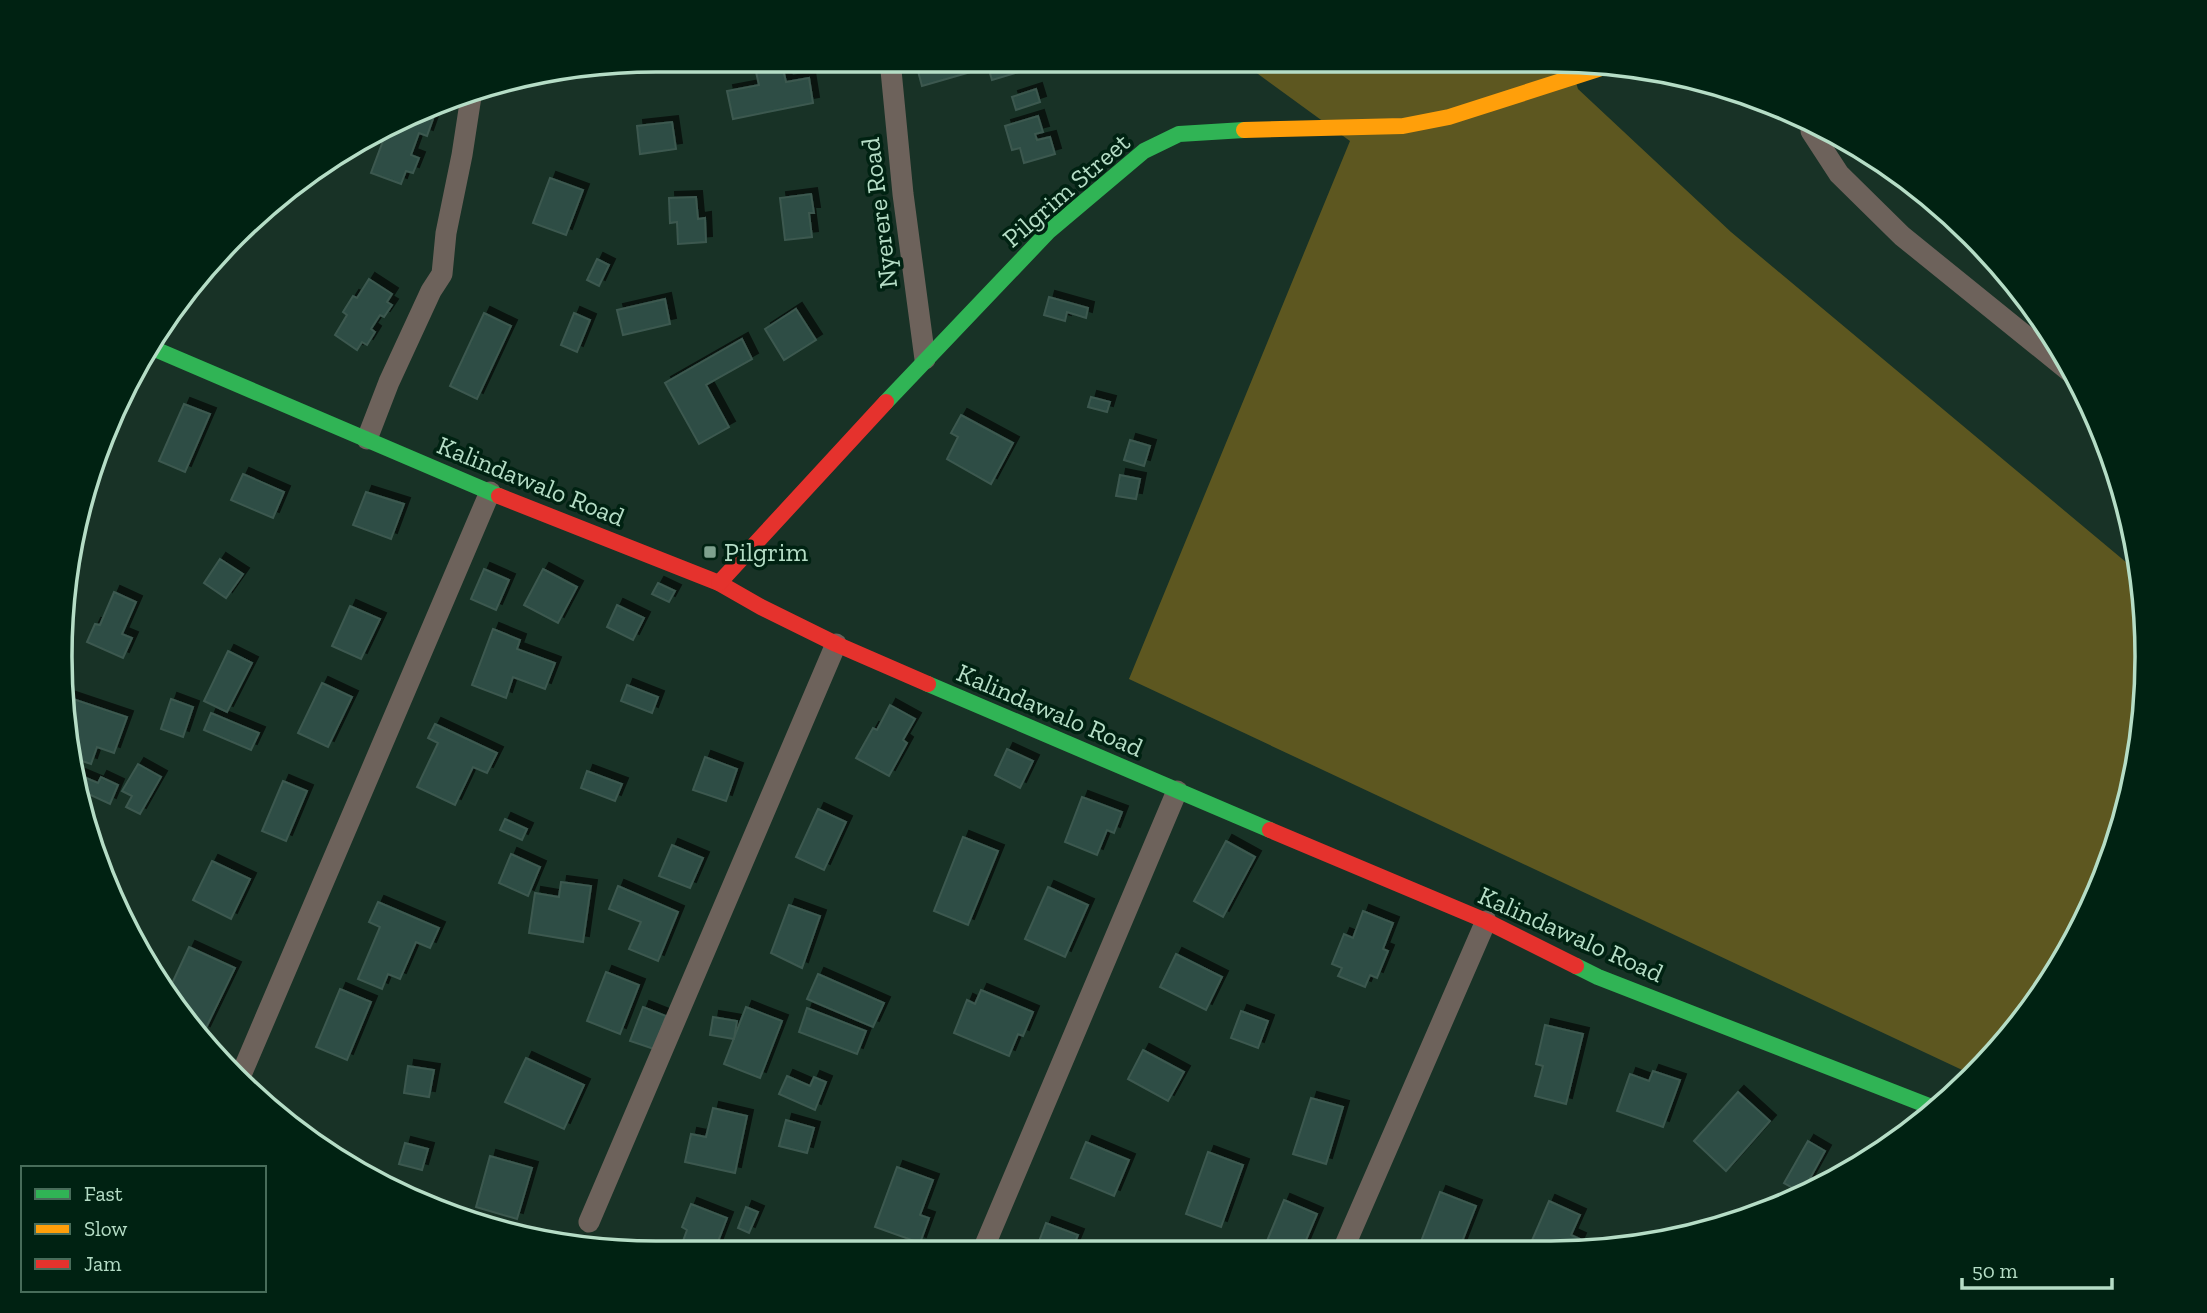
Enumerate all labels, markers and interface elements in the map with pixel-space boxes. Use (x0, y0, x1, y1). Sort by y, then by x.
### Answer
street label: Pilgrim Street (996, 126, 1137, 254)
street label: Nyerere Road (854, 136, 904, 290)
street label: Kalindawalo Road (433, 429, 629, 533)
place label: Pilgrim (724, 536, 809, 568)
marker: Pilgrim (702, 544, 718, 560)
street label: Kalindawalo Road (952, 656, 1148, 764)
street label: Kalindawalo Road (1473, 879, 1669, 989)
legend (21, 1166, 266, 1292)
text: Fast (84, 1181, 123, 1206)
text: Slow (84, 1216, 127, 1241)
scale bar (1962, 1246, 2112, 1290)
text: Jam (84, 1251, 121, 1276)
text: 50 m (1972, 1258, 2018, 1283)

